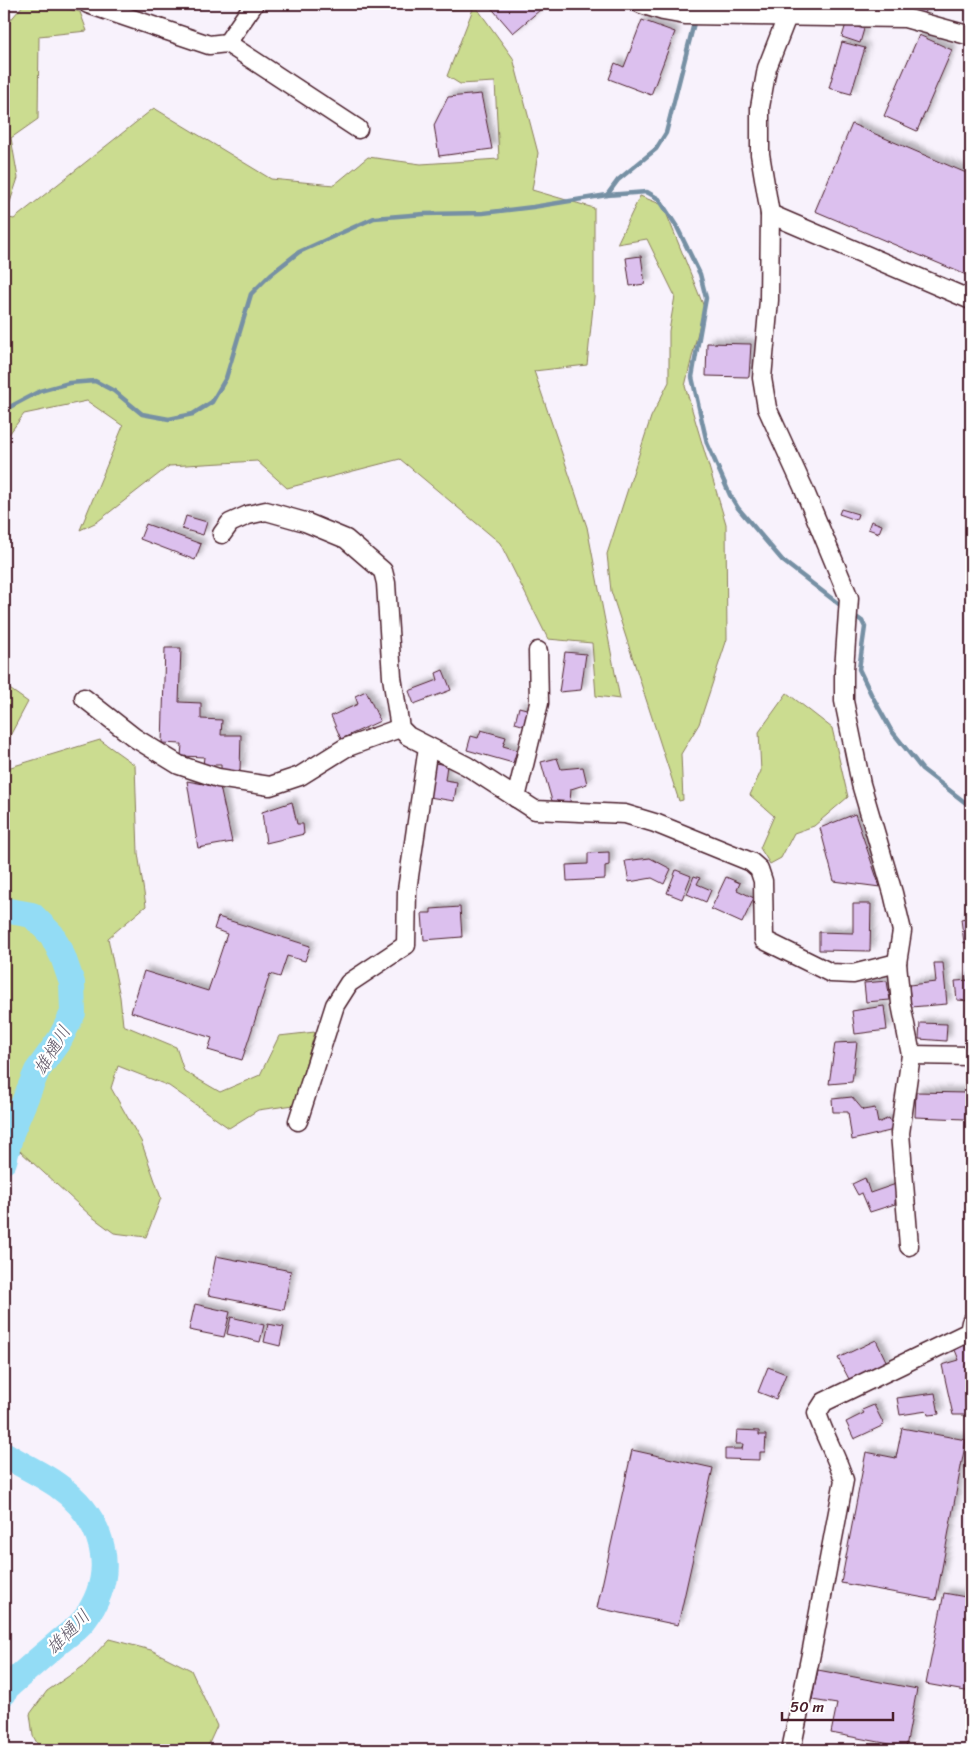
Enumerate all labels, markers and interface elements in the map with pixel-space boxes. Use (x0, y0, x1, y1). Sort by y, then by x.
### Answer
water label: 雄樋川 (24, 1019, 80, 1081)
water label: 雄樋川 (38, 1601, 98, 1663)
scale bar (782, 1689, 894, 1721)
text: 50 m (790, 1694, 825, 1720)

